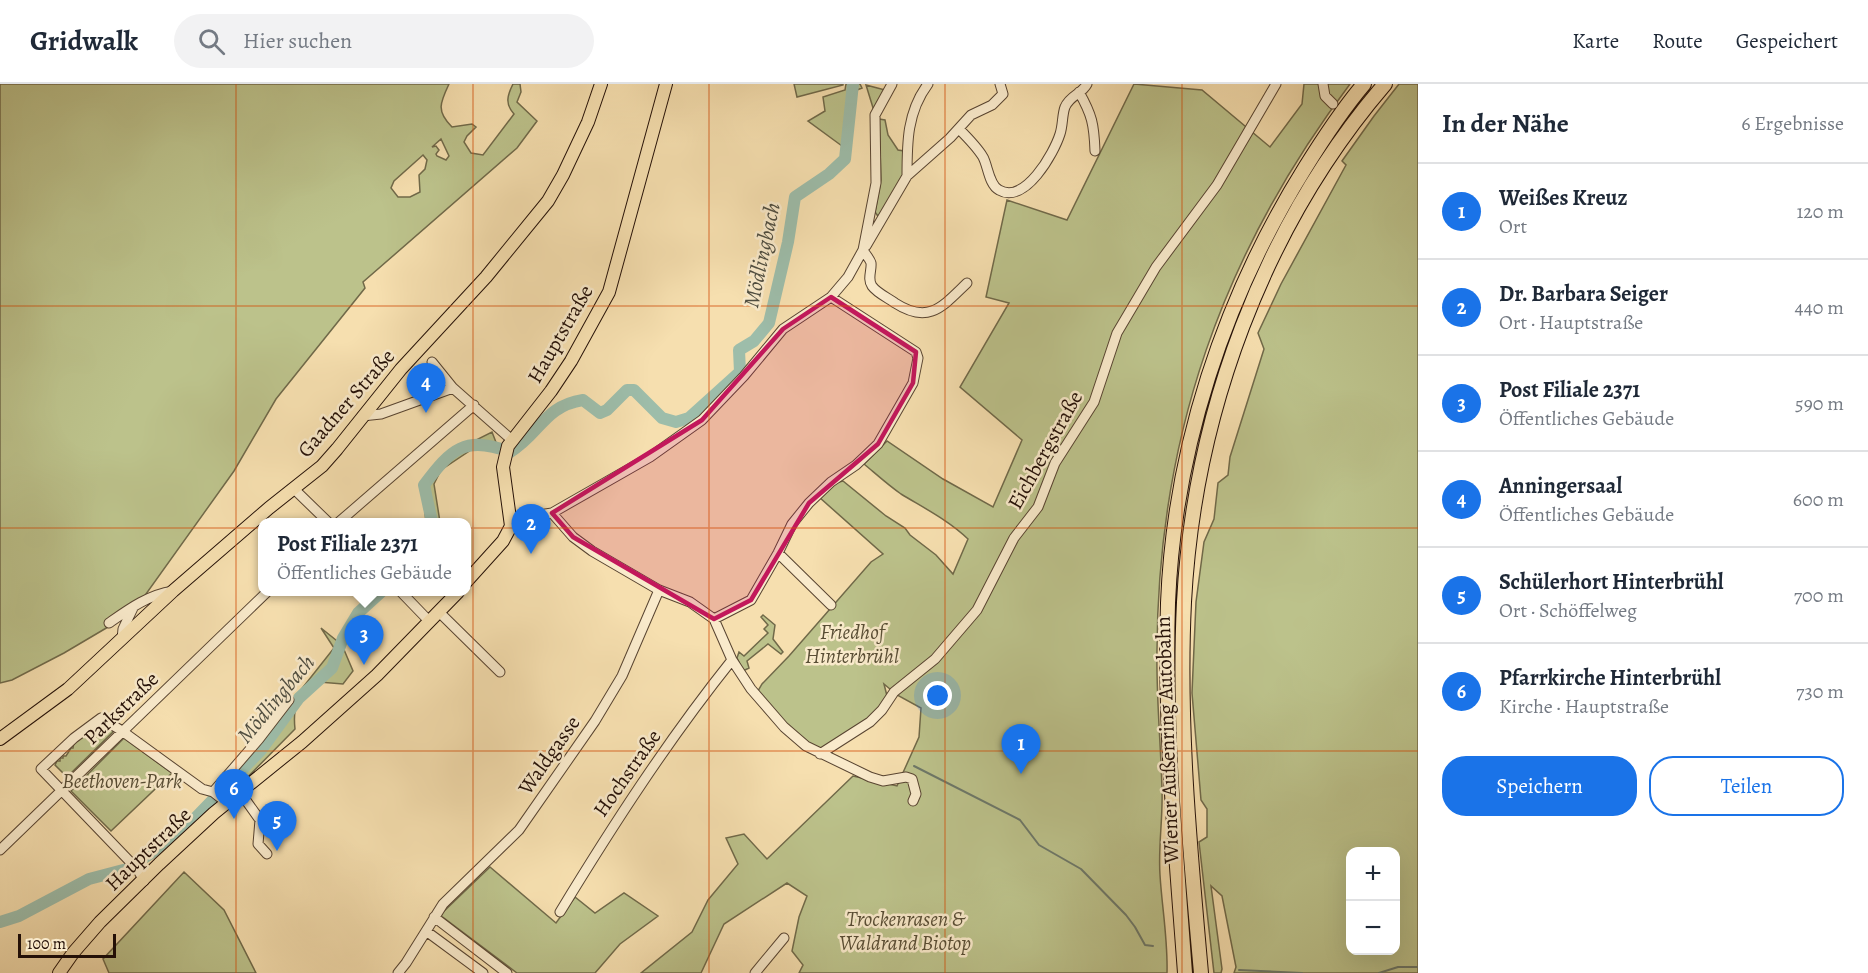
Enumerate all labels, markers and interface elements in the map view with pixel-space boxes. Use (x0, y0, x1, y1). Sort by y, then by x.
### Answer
search box (174, 14, 594, 68)
text: Gridwalk (30, 22, 138, 60)
icon: search (195, 25, 228, 58)
text: Hier suchen (243, 26, 352, 56)
text: Karte (1572, 27, 1619, 55)
text: Route (1652, 27, 1703, 55)
text: Gespeichert (1736, 27, 1838, 55)
text: In der Nähe (1442, 106, 1569, 141)
text: 6 Ergebnisse (1741, 110, 1844, 137)
text: Weißes Kreuz (1499, 183, 1628, 213)
text: 1 (1458, 198, 1465, 225)
text: 120 m (1796, 198, 1844, 225)
water label: Mödlingbach (736, 200, 788, 310)
text: Ort (1499, 213, 1527, 240)
text: Dr. Barbara Seiger (1499, 279, 1668, 309)
street label: Hauptstraße (521, 280, 599, 388)
text: 2 (1457, 294, 1466, 321)
text: 440 m (1795, 294, 1844, 321)
text: Ort · Hauptstraße (1499, 309, 1643, 336)
street label: Gaadner Straße (291, 343, 401, 463)
pin: 4 (406, 364, 446, 413)
text: Post Filiale 2371 (1499, 375, 1640, 405)
street label: Eichbergstraße (1001, 386, 1089, 514)
text: 3 (1457, 390, 1466, 417)
text: 590 m (1795, 390, 1844, 417)
text: Öffentliches Gebäude (1499, 405, 1674, 432)
text: Anningersaal (1499, 471, 1622, 501)
text: 4 (1457, 486, 1466, 513)
text: 600 m (1793, 486, 1844, 513)
text: Öffentliches Gebäude (1499, 501, 1674, 528)
pin: 2 (512, 504, 550, 554)
popup (258, 518, 471, 596)
text: Post Filiale 2371 (277, 529, 418, 559)
text: Öffentliches Gebäude (277, 559, 452, 586)
text: Schülerhort Hinterbrühl (1499, 567, 1724, 597)
text: 5 (1457, 582, 1466, 609)
text: 700 m (1794, 582, 1844, 609)
text: Ort · Schöffelweg (1499, 597, 1637, 624)
pin: 3 (344, 616, 384, 665)
street label: Wiener Außenring Autobahn (1149, 616, 1185, 865)
park label: Friedhof Hinterbrühl (805, 618, 900, 670)
water label: Mödlingbach (230, 648, 322, 750)
text: Pfarrkirche Hinterbrühl (1499, 663, 1721, 693)
street label: Parkstraße (77, 665, 165, 751)
text: 6 (1457, 678, 1466, 705)
text: 730 m (1796, 678, 1844, 705)
your location (923, 681, 952, 710)
text: Kirche · Hauptstraße (1499, 693, 1669, 720)
street label: Waldgasse (511, 710, 586, 801)
street label: Hochstraße (587, 724, 667, 822)
pin: 1 (1002, 724, 1040, 774)
button: Speichern (1442, 756, 1637, 816)
button: Teilen (1649, 756, 1844, 816)
park label: Beethoven-Park (62, 767, 182, 795)
pin: 6 (214, 770, 254, 819)
street label: Hauptstraße (99, 801, 197, 897)
pin: 5 (258, 802, 296, 851)
map controls (1346, 847, 1400, 955)
button: + (1346, 847, 1400, 901)
button: − (1346, 901, 1400, 955)
park label: Trockenrasen & Waldrand Biotop (839, 905, 971, 957)
scale bar (18, 931, 116, 958)
text: 100 m (27, 933, 66, 955)

